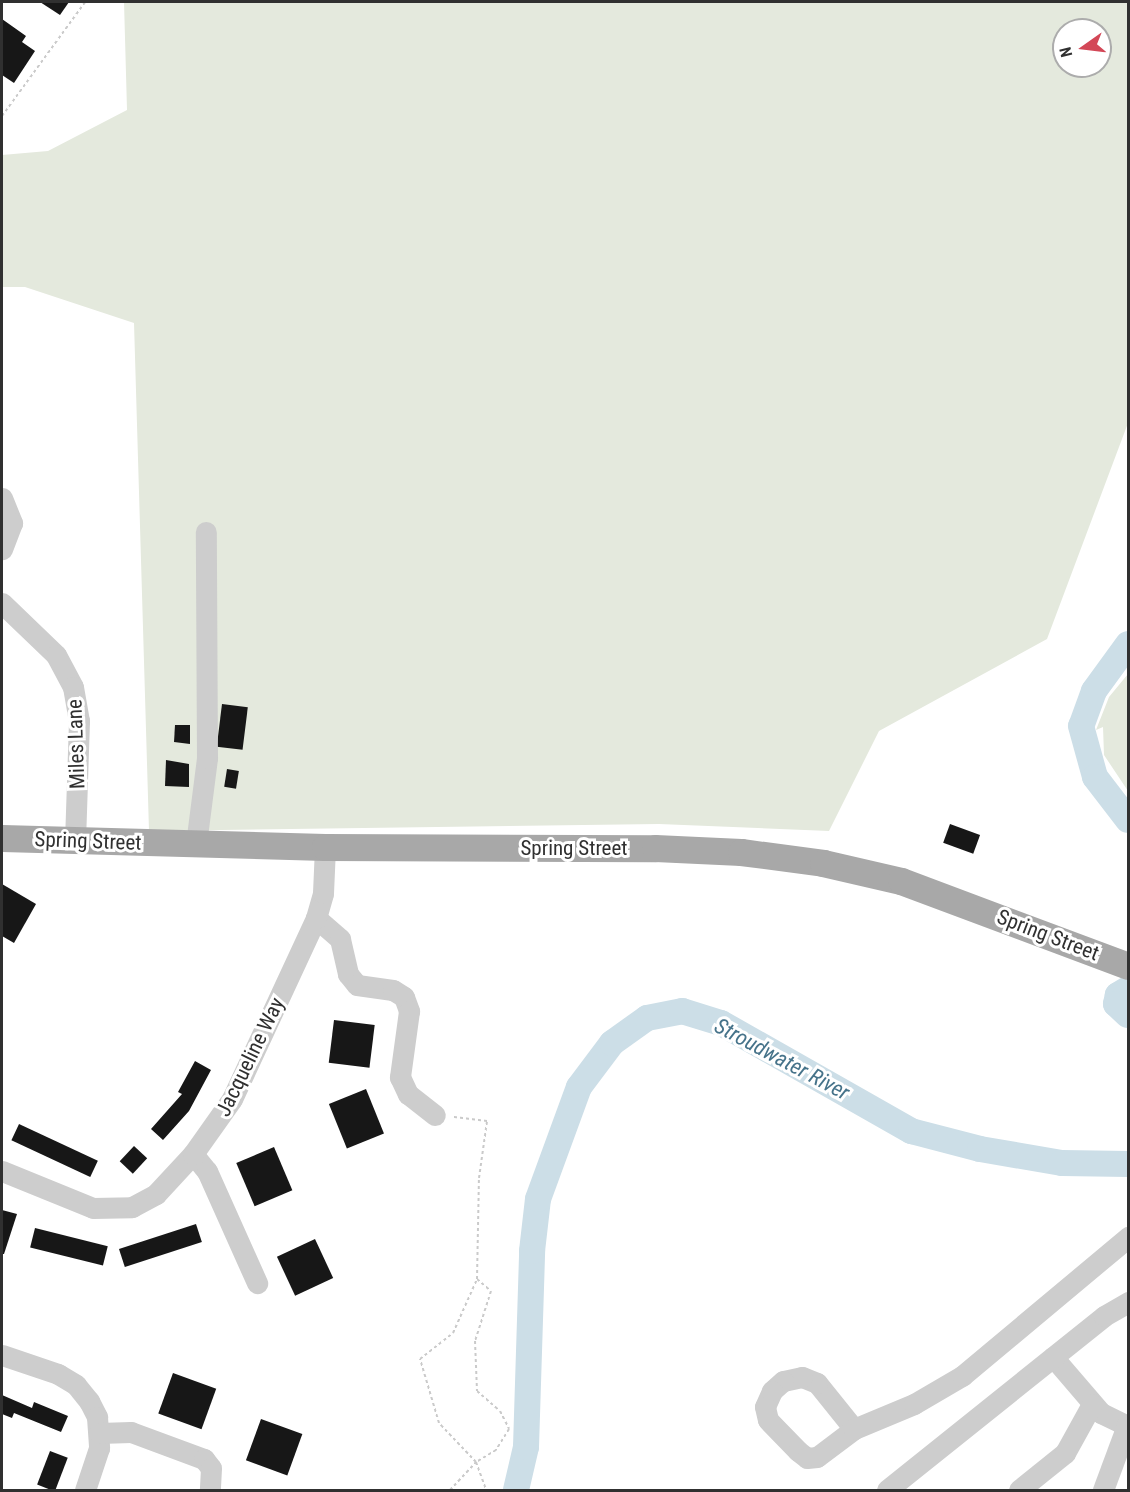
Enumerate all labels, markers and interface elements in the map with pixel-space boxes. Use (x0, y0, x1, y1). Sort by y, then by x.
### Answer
north arrow (1052, 18, 1112, 78)
text: N (1056, 45, 1076, 59)
street label: Miles Lane (62, 699, 90, 789)
street label: Spring Street (34, 827, 142, 855)
street label: Spring Street (520, 835, 628, 861)
street label: Spring Street (994, 904, 1102, 966)
street label: Jacqueline Way (210, 993, 290, 1121)
water label: Stroudwater River (710, 1012, 854, 1106)

